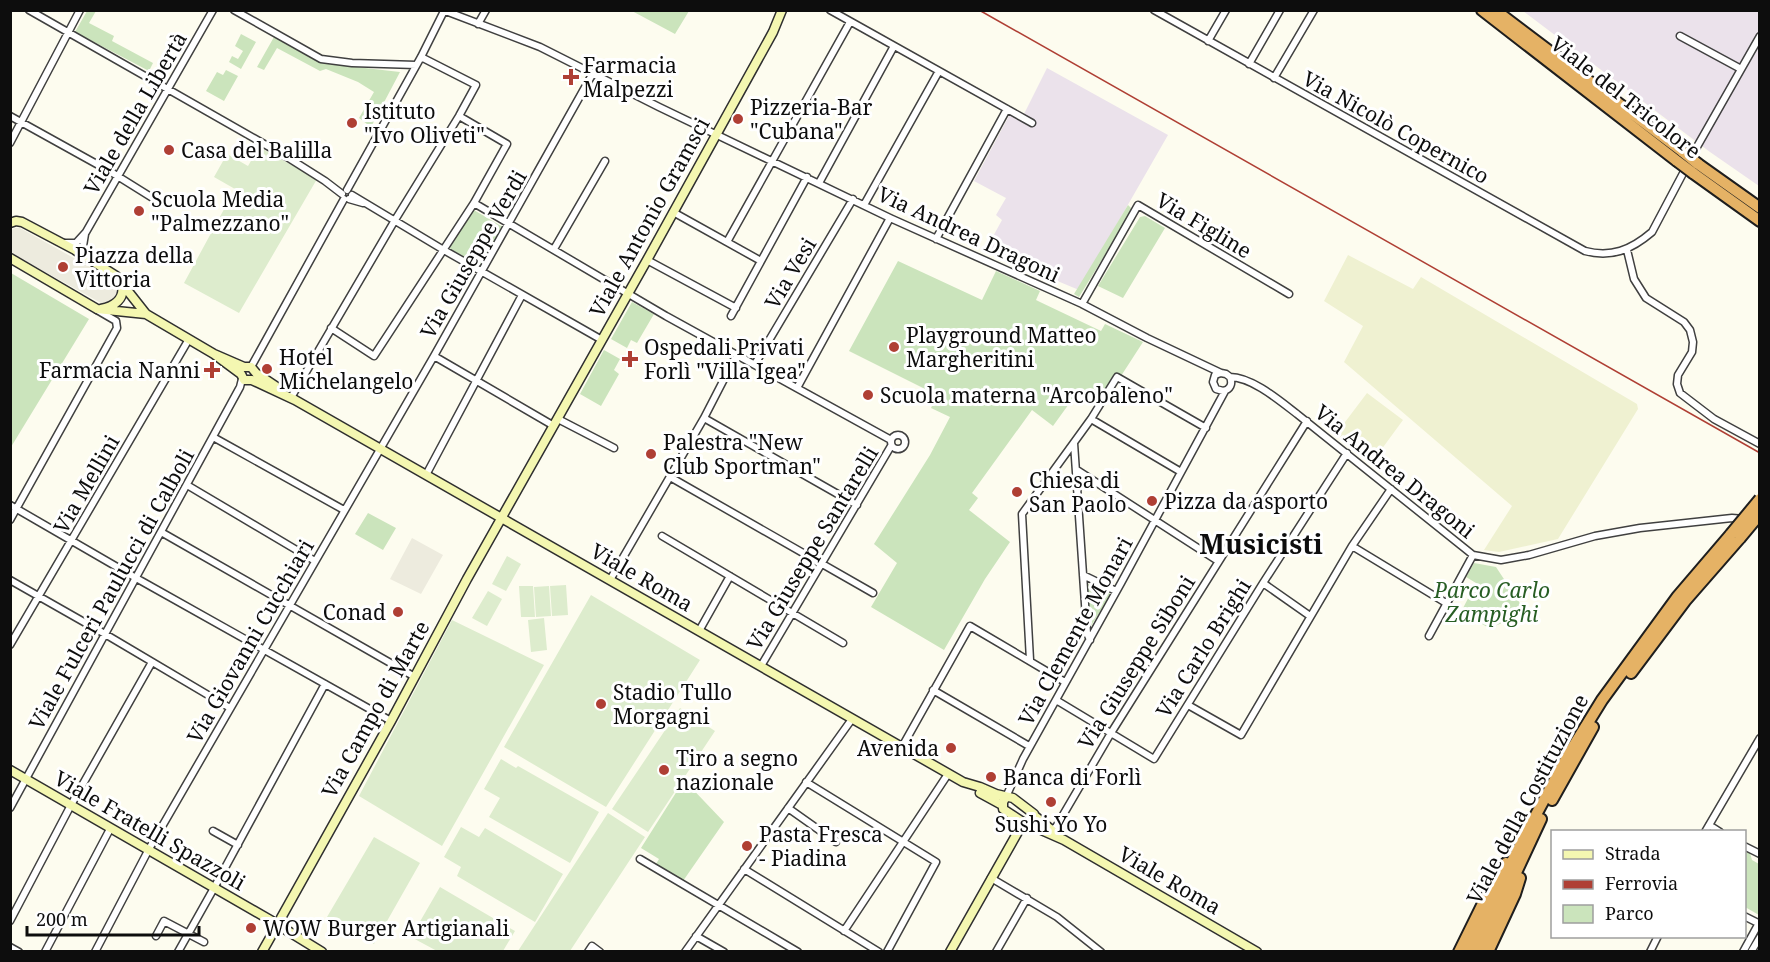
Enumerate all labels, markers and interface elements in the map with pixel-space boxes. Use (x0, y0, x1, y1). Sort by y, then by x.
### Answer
street label: Viale della Libertà (77, 27, 193, 199)
street label: Viale del Tricolore (1545, 29, 1707, 165)
place label: Farmacia Malpezzi (583, 51, 677, 103)
street label: Via Nicolò Copernico (1298, 64, 1494, 190)
marker: Farmacia Malpezzi (564, 70, 578, 84)
place label: Pizzeria-Bar "Cubana" (750, 93, 873, 145)
place label: Istituto "Ivo Oliveti" (364, 97, 485, 149)
street label: Viale Antonio Gramsci (582, 112, 716, 322)
marker: Pizzeria-Bar "Cubana" (731, 112, 745, 126)
marker: Istituto "Ivo Oliveti" (345, 116, 359, 130)
place label: Casa del Balilla (181, 136, 332, 164)
marker: Casa del Balilla (162, 143, 176, 157)
street label: Via Giuseppe Verdi (413, 164, 533, 343)
street label: Via Andrea Dragoni (873, 179, 1065, 289)
place label: Scuola Media "Palmezzano" (151, 185, 289, 237)
street label: Via Figline (1151, 186, 1257, 264)
marker: Scuola Media "Palmezzano" (132, 204, 146, 218)
street label: Via Vesi (758, 232, 822, 314)
place label: Piazza della Vittoria (75, 241, 194, 293)
marker: Piazza della Vittoria (56, 260, 70, 274)
place label: Playground Matteo Margheritini (906, 321, 1097, 373)
place label: Ospedali Privati Forlì "Villa Igea" (644, 333, 806, 385)
marker: Playground Matteo Margheritini (887, 340, 901, 354)
place label: Hotel Michelangelo (279, 343, 413, 395)
marker: Ospedali Privati Forlì "Villa Igea" (621, 350, 639, 368)
place label: Farmacia Nanni (39, 356, 200, 384)
marker: Hotel Michelangelo (260, 362, 274, 376)
marker: Farmacia Nanni (205, 363, 219, 377)
place label: Scuola materna "Arcobaleno" (880, 381, 1173, 409)
marker: Scuola materna "Arcobaleno" (861, 388, 875, 402)
street label: Via Andrea Dragoni (1309, 398, 1481, 544)
place label: Palestra "New Club Sportman" (663, 428, 821, 480)
street label: Via Mellini (47, 430, 126, 538)
street label: Via Giuseppe Santarelli (740, 441, 884, 655)
street label: Viale Fulceri Paulucci di Calboli (22, 443, 200, 734)
marker: Palestra "New Club Sportman" (644, 447, 658, 461)
place label: Chiesa di San Paolo (1029, 466, 1127, 518)
marker: Chiesa di San Paolo (1010, 485, 1024, 499)
place label: Pizza da asporto (1164, 487, 1328, 515)
marker: Pizza da asporto (1145, 494, 1159, 508)
district label: Musicisti (1199, 525, 1323, 562)
street label: Via Clemente Monari (1012, 532, 1139, 730)
street label: Via Giovanni Cucchiari (180, 534, 320, 748)
street label: Viale Roma (586, 537, 698, 617)
street label: Via Giuseppe Siboni (1071, 570, 1201, 754)
street label: Via Carlo Brighi (1149, 573, 1257, 723)
park label: Parco Carlo Zampighi (1433, 576, 1550, 628)
place label: Conad (323, 598, 386, 626)
marker: Conad (391, 605, 405, 619)
street label: Via Campo di Marte (315, 615, 435, 803)
place label: Stadio Tullo Morgagni (613, 678, 732, 730)
street label: Viale della Costituzione (1460, 689, 1594, 909)
marker: Stadio Tullo Morgagni (594, 697, 608, 711)
place label: Avenida (857, 734, 939, 762)
marker: Avenida (944, 741, 958, 755)
place label: Tiro a segno nazionale (676, 744, 798, 796)
marker: Tiro a segno nazionale (657, 763, 671, 777)
place label: Banca di Forlì (1003, 763, 1142, 791)
street label: Viale Fratelli Spazzoli (49, 764, 251, 896)
marker: Banca di Forlì (984, 770, 998, 784)
marker: Sushi Yo Yo (1044, 795, 1058, 809)
place label: Sushi Yo Yo (995, 810, 1107, 838)
place label: Pasta Fresca - Piadina (759, 820, 883, 872)
legend (1551, 830, 1746, 938)
marker: Pasta Fresca - Piadina (740, 839, 754, 853)
street label: Viale Roma (1114, 840, 1226, 920)
text: Strada (1605, 841, 1661, 865)
text: Ferrovia (1605, 871, 1678, 895)
scale bar (27, 899, 200, 937)
text: Parco (1605, 901, 1654, 925)
text: 200 m (36, 907, 88, 931)
place label: WOW Burger Artigianali (263, 914, 510, 942)
marker: WOW Burger Artigianali (244, 921, 258, 935)

